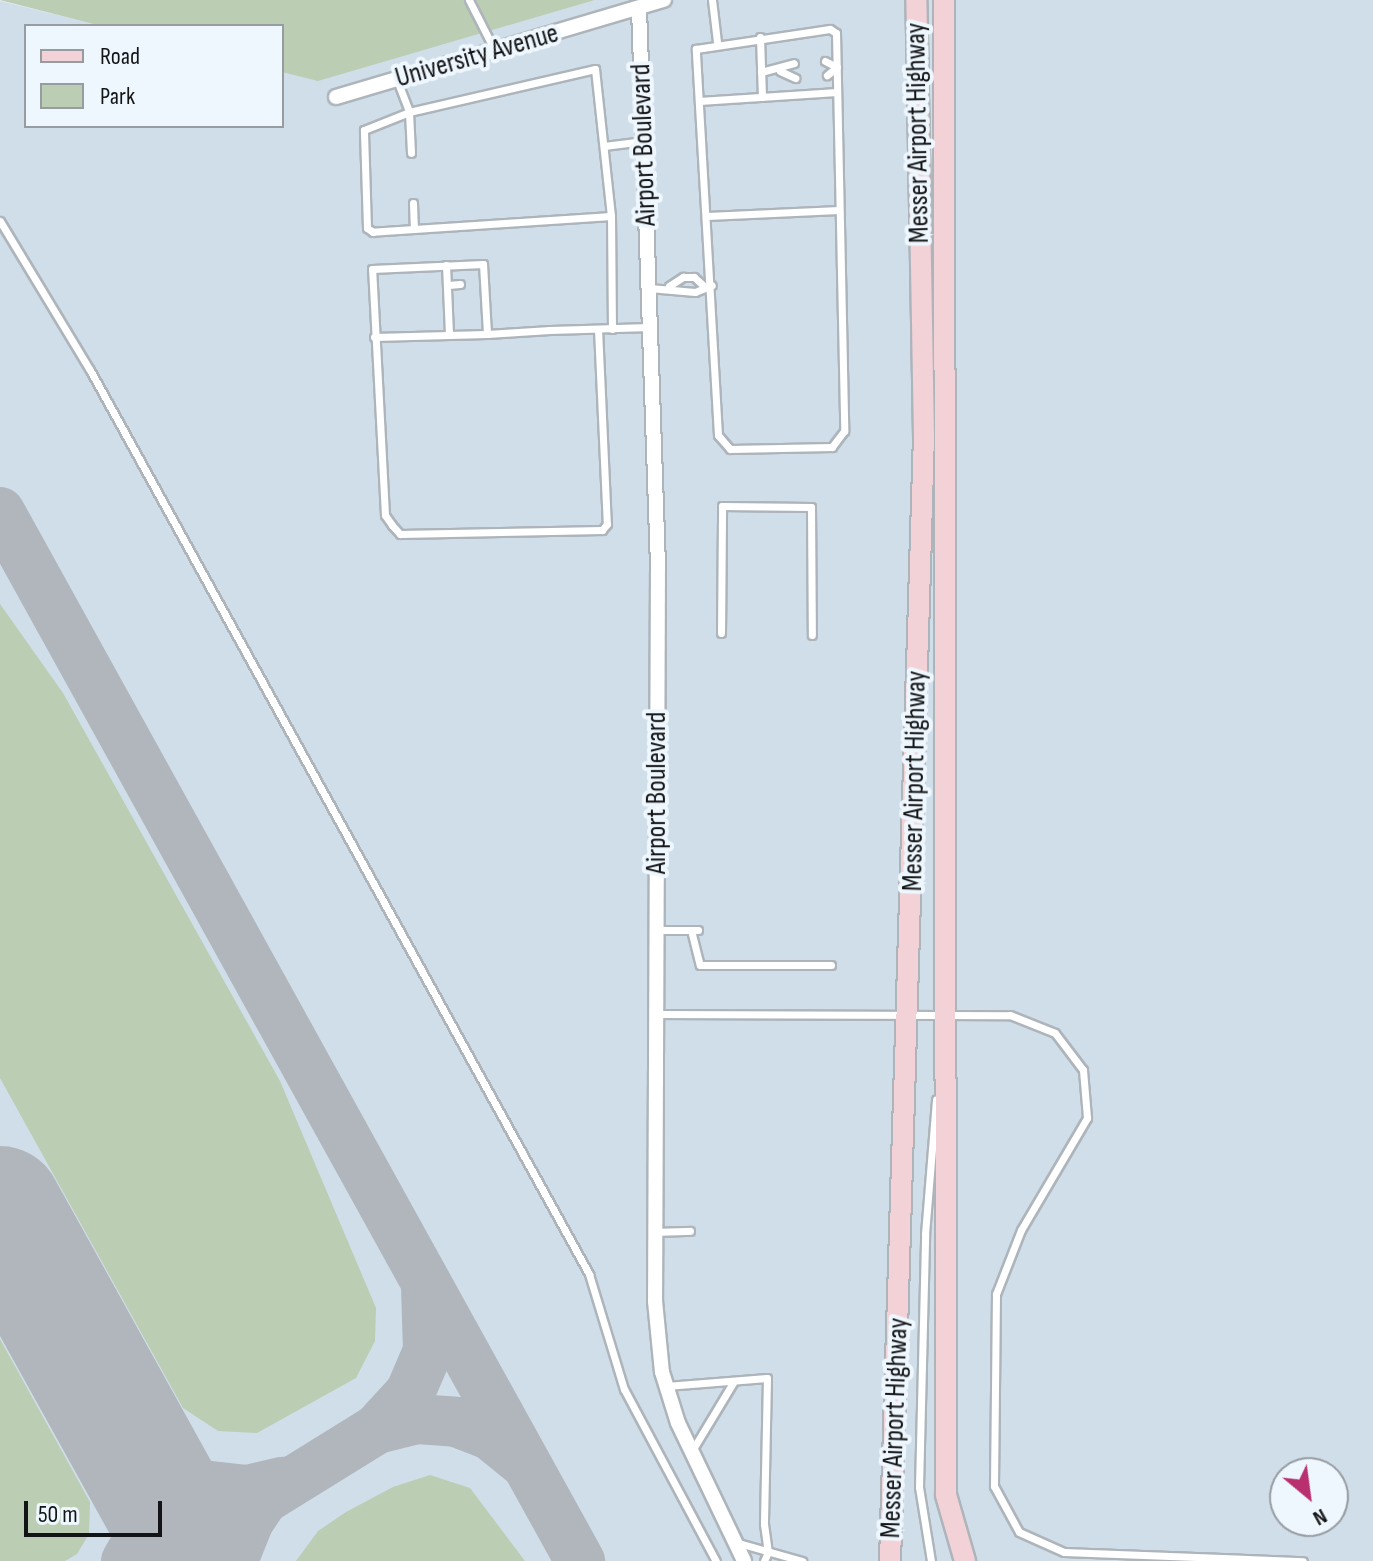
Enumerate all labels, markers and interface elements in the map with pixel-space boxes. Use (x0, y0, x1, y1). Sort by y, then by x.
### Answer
street label: University Avenue (392, 17, 562, 95)
street label: Messer Airport Highway (899, 22, 937, 244)
legend (24, 24, 284, 128)
text: Road (100, 42, 140, 71)
street label: Airport Boulevard (624, 63, 664, 227)
text: Park (100, 82, 135, 111)
street label: Messer Airport Highway (896, 670, 934, 892)
street label: Airport Boulevard (640, 712, 674, 874)
street label: Messer Airport Highway (874, 1317, 916, 1539)
north arrow (1269, 1457, 1349, 1537)
scale bar (28, 1485, 166, 1535)
text: 50 m (38, 1500, 78, 1529)
text: N (1308, 1502, 1332, 1531)

